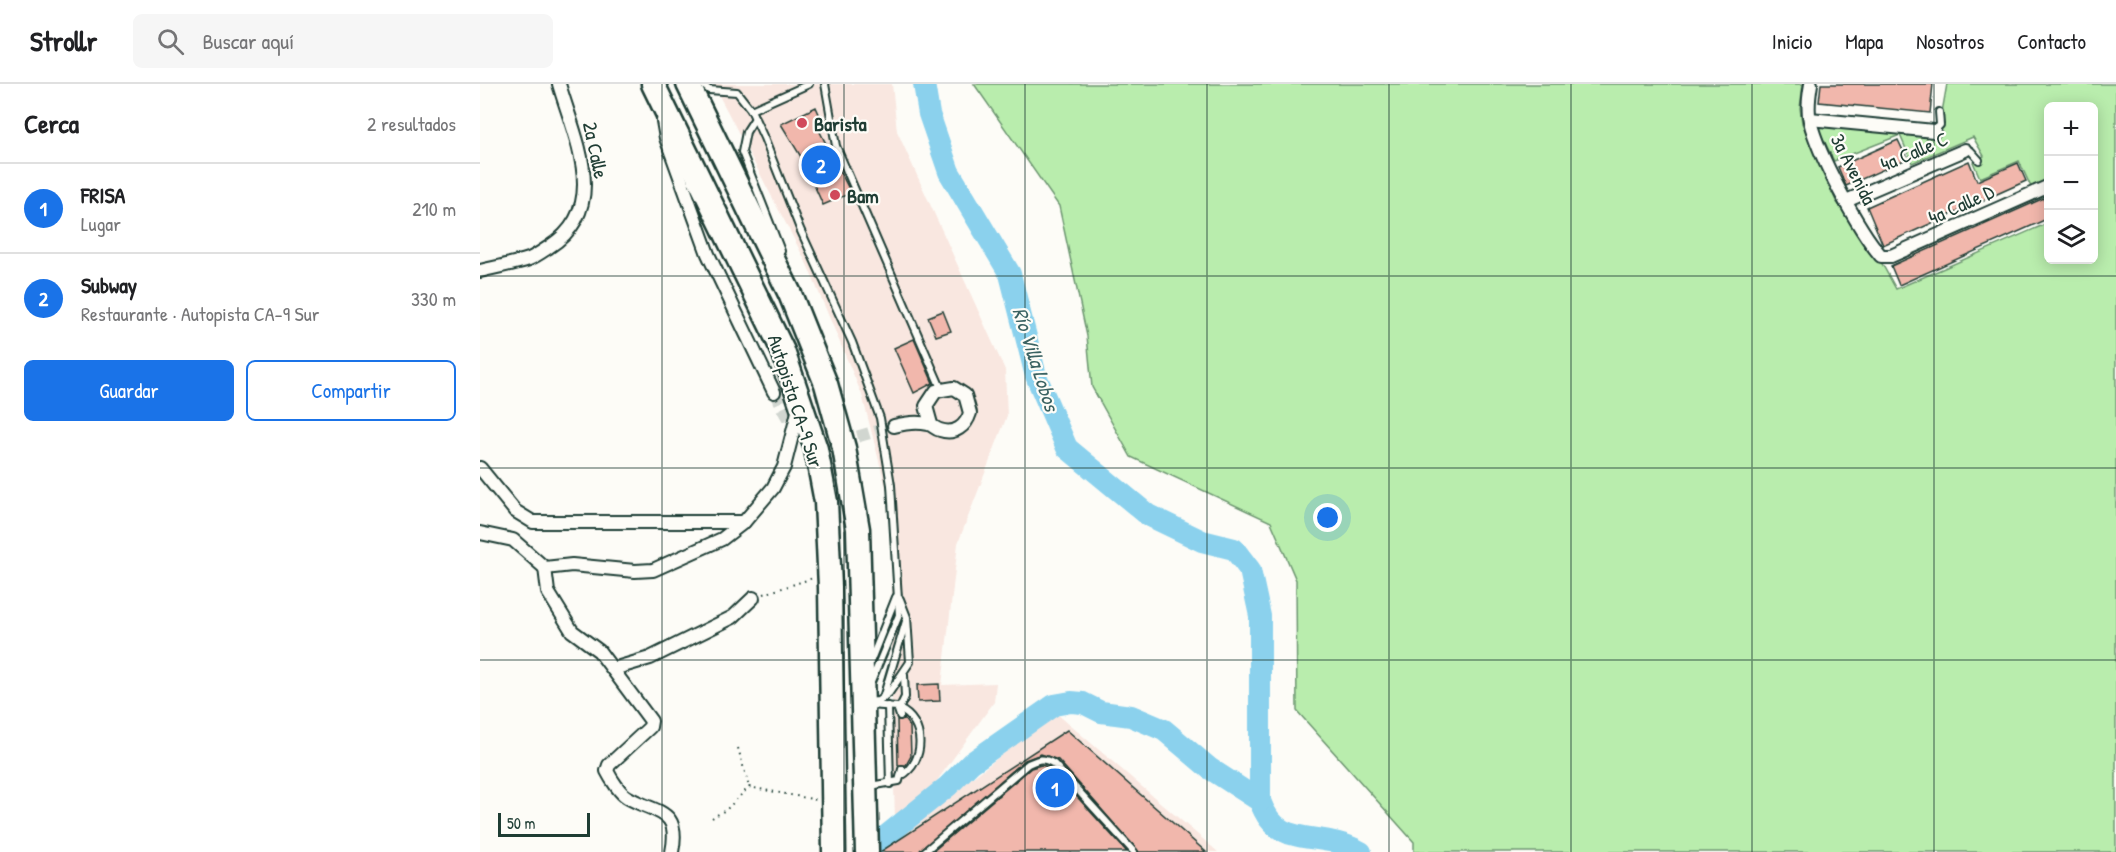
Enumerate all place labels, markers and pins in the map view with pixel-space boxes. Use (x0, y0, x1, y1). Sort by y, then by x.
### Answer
place label: Barista (814, 110, 867, 137)
marker: Barista (795, 116, 809, 130)
pin: 2 (802, 142, 840, 188)
place label: Bam (847, 182, 879, 209)
marker: Bam (828, 188, 842, 202)
pin: 1 (1036, 766, 1074, 810)

